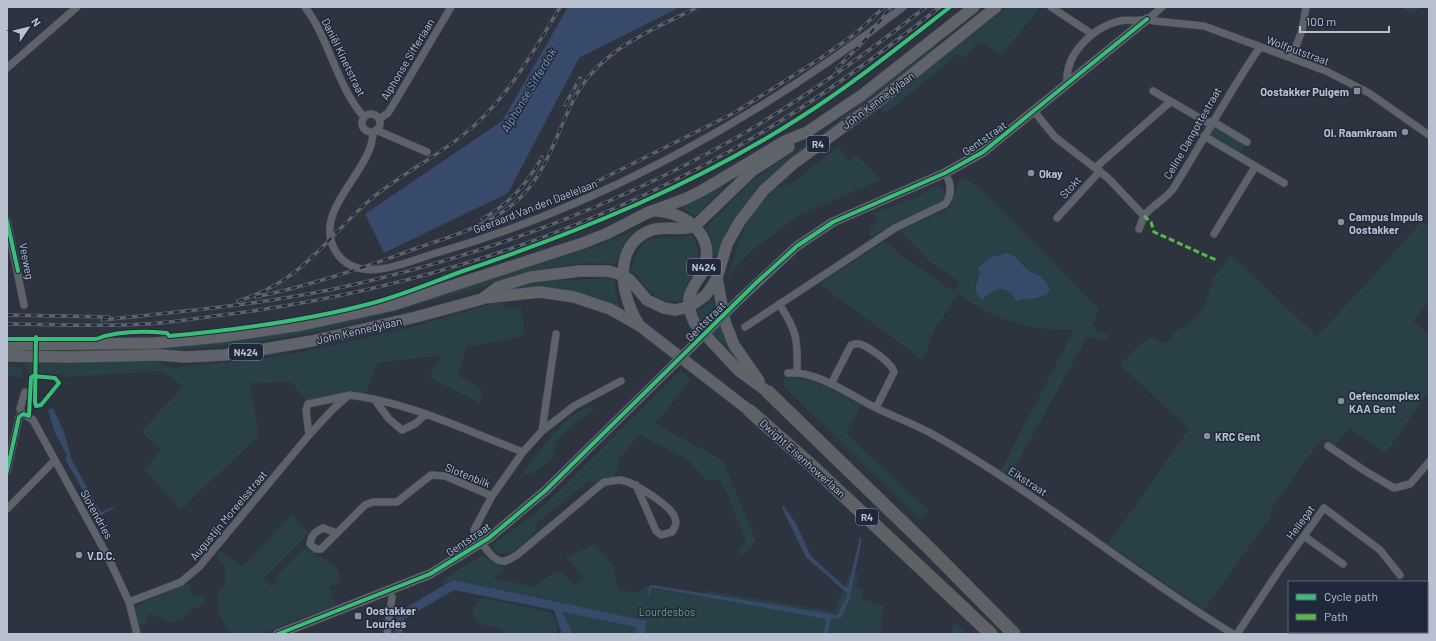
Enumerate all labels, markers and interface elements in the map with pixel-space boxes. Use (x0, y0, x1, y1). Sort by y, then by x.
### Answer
north arrow (8, 8, 48, 48)
scale bar (1300, 8, 1389, 34)
text: 100 m (1306, 14, 1336, 28)
text: N (29, 15, 44, 29)
street label: Daniël Kinetstraat (319, 16, 369, 98)
street label: Alphonse Sifferlaan (378, 16, 436, 102)
street label: Wolfputstraat (1265, 33, 1331, 67)
water label: Alphonse Sifferdok (497, 45, 559, 135)
street label: John Kennedylaan (839, 69, 917, 131)
street label: Celine Dangottestraat (1160, 85, 1224, 181)
place label: Oostakker Puigem (1260, 85, 1349, 98)
marker: Oostakker Puigem (1352, 86, 1362, 96)
street label: Gentstraat (959, 118, 1009, 158)
place label: Oi. Raamkraam (1324, 126, 1397, 139)
marker: Oi. Raamkraam (1400, 127, 1410, 137)
road number: R4 (807, 136, 829, 152)
place label: Okay (1039, 167, 1063, 180)
marker: Okay (1026, 168, 1036, 178)
street label: Stokt (1057, 173, 1083, 201)
street label: Geeraard Van den Daelelaan (471, 176, 599, 236)
place label: Campus Impuls Oostakker (1349, 210, 1424, 236)
marker: Campus Impuls Oostakker (1336, 217, 1346, 227)
street label: Veeweg (17, 242, 37, 281)
road number: N424 (687, 259, 721, 275)
street label: Gentstraat (682, 298, 728, 344)
street label: John Kennedylaan (315, 314, 403, 346)
road number: N424 (229, 344, 263, 360)
place label: Oefencomplex KAA Gent (1349, 389, 1419, 415)
marker: Oefencomplex KAA Gent (1336, 396, 1346, 406)
street label: Dwight Eisenhowerlaan (757, 416, 849, 500)
place label: KRC Gent (1215, 430, 1260, 443)
marker: KRC Gent (1202, 431, 1212, 441)
street label: Slotenbilk (444, 460, 493, 490)
street label: Eikstraat (1006, 464, 1050, 498)
street label: Augustijn Moreelsstraat (187, 468, 269, 562)
street label: Slotendries (78, 487, 116, 541)
street label: Hellegat (1283, 502, 1317, 542)
road number: R4 (856, 509, 878, 525)
street label: Gentstraat (443, 519, 493, 559)
place label: V.D.C. (87, 549, 116, 562)
marker: V.D.C. (74, 550, 84, 560)
legend (1288, 581, 1428, 633)
text: Cycle path (1324, 589, 1378, 603)
place label: Oostakker Lourdes (366, 604, 417, 630)
park label: Lourdesbos (639, 605, 695, 618)
text: Path (1324, 609, 1348, 623)
marker: Oostakker Lourdes (353, 611, 363, 621)

